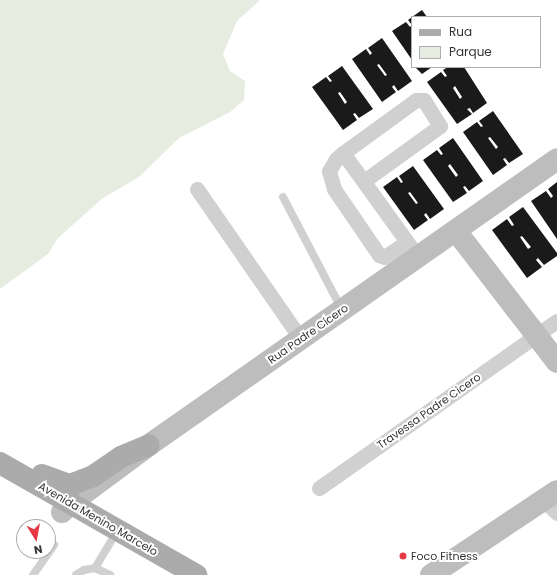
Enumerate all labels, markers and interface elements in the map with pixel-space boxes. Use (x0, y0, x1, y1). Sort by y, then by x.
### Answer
legend (411, 16, 541, 68)
text: Rua (449, 23, 472, 40)
text: Parque (449, 43, 492, 60)
street label: Rua Padre Cícero (265, 301, 351, 367)
street label: Travessa Padre Cicero (375, 370, 483, 452)
street label: Avenida Menino Marcelo (36, 479, 160, 559)
north arrow (16, 519, 56, 559)
text: N (33, 541, 44, 558)
place label: Foco Fitness (411, 549, 478, 563)
marker: Foco Fitness (398, 551, 408, 561)

